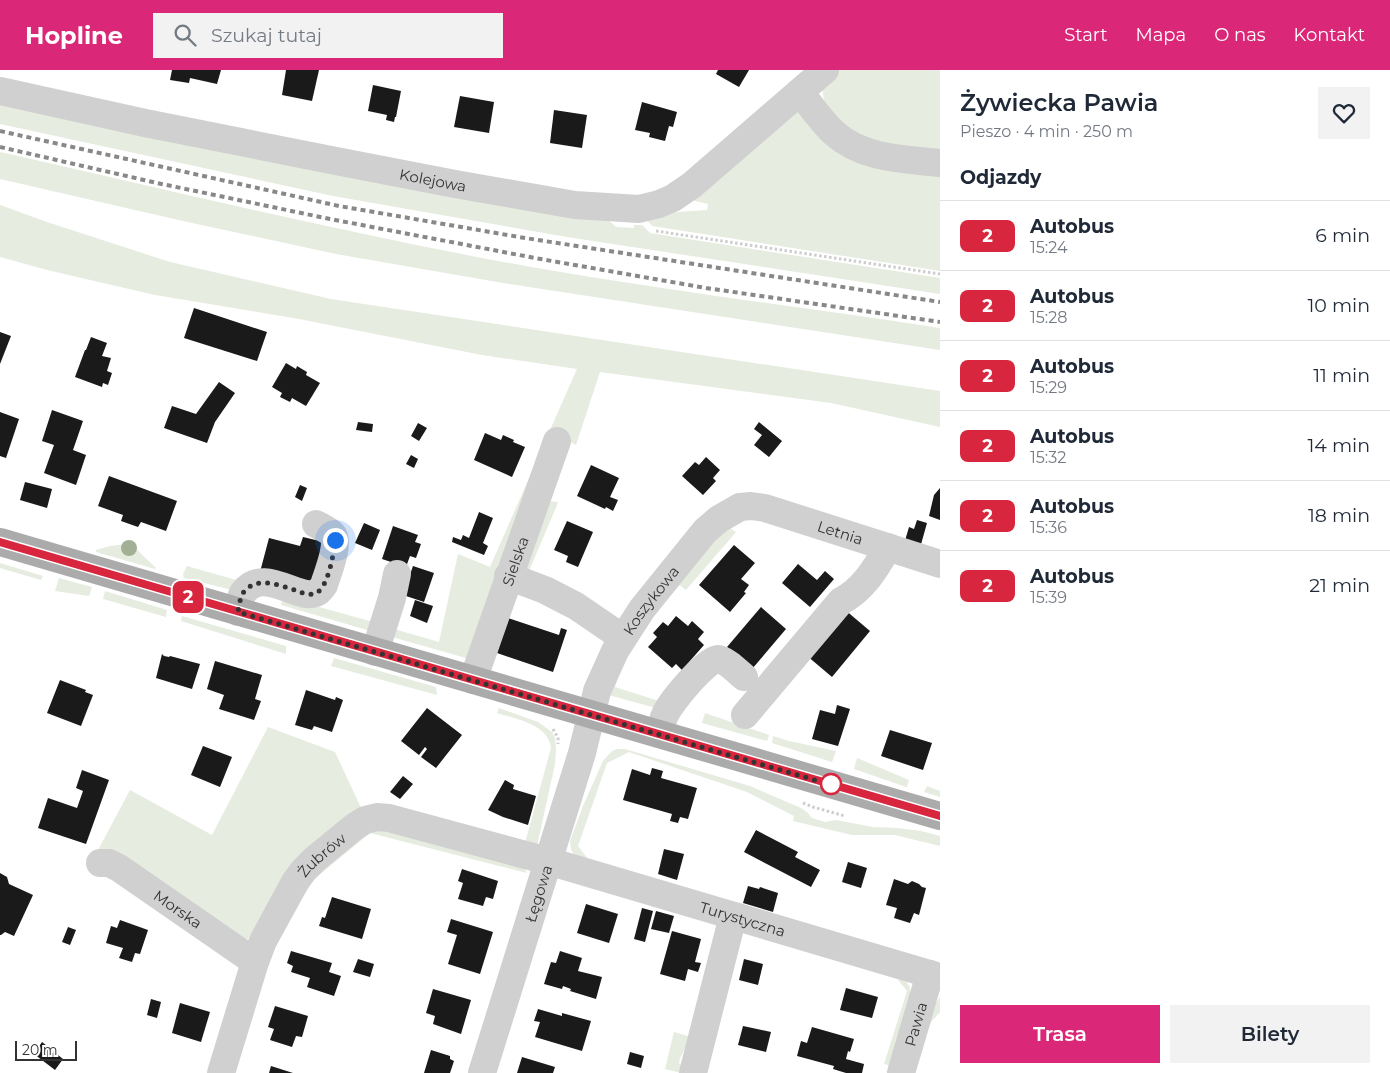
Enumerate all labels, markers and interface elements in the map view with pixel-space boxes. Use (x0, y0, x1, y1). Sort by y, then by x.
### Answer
search box (153, 13, 503, 58)
text: Hopline (25, 21, 123, 50)
icon: search (171, 21, 199, 49)
text: Szukaj tutaj (211, 24, 322, 47)
text: Start (1064, 24, 1108, 46)
text: Mapa (1136, 24, 1186, 46)
text: O nas (1214, 24, 1266, 46)
text: Kontakt (1294, 24, 1365, 46)
button: heart (1318, 87, 1370, 139)
text: Żywiecka Pawia (960, 88, 1158, 117)
text: Pieszo · 4 min · 250 m (960, 122, 1133, 141)
street label: Kolejowa (398, 164, 468, 195)
text: Odjazdy (960, 166, 1041, 189)
text: Autobus (1030, 215, 1114, 238)
text: 6 min (1315, 224, 1370, 247)
text: 2 (982, 225, 993, 247)
text: 15:24 (1030, 238, 1068, 257)
text: Autobus (1030, 285, 1114, 308)
text: 10 min (1307, 294, 1370, 317)
text: 2 (982, 295, 993, 317)
text: 15:28 (1030, 308, 1068, 327)
text: Autobus (1030, 355, 1114, 378)
text: 11 min (1313, 364, 1370, 387)
text: 2 (982, 365, 993, 387)
text: 15:29 (1030, 378, 1067, 397)
text: Autobus (1030, 425, 1114, 448)
text: 14 min (1307, 434, 1370, 457)
text: 2 (982, 435, 993, 457)
text: 15:32 (1030, 448, 1066, 467)
text: Autobus (1030, 495, 1114, 518)
text: 18 min (1308, 504, 1370, 527)
text: 2 (982, 505, 993, 527)
street label: Letnia (815, 516, 866, 548)
text: 15:36 (1030, 518, 1067, 537)
your location (323, 528, 348, 553)
street label: Sielska (497, 534, 532, 589)
street label: Koszykowa (618, 562, 683, 638)
text: Autobus (1030, 565, 1114, 588)
text: 21 min (1309, 574, 1370, 597)
text: 2 (982, 575, 993, 597)
line badge: 2 (172, 581, 204, 613)
text: 2 (183, 586, 193, 608)
text: 15:39 (1030, 588, 1067, 607)
unlabelled marker (820, 773, 842, 795)
street label: Żubrów (293, 828, 350, 880)
street label: Łęgowa (520, 863, 556, 925)
street label: Morska (150, 885, 206, 932)
street label: Turystyczna (698, 897, 788, 940)
street label: Pawia (900, 1000, 931, 1048)
button: Trasa (960, 1005, 1160, 1063)
button: Bilety (1170, 1005, 1370, 1063)
scale bar (15, 1038, 78, 1061)
text: 20 m (22, 1041, 58, 1059)

